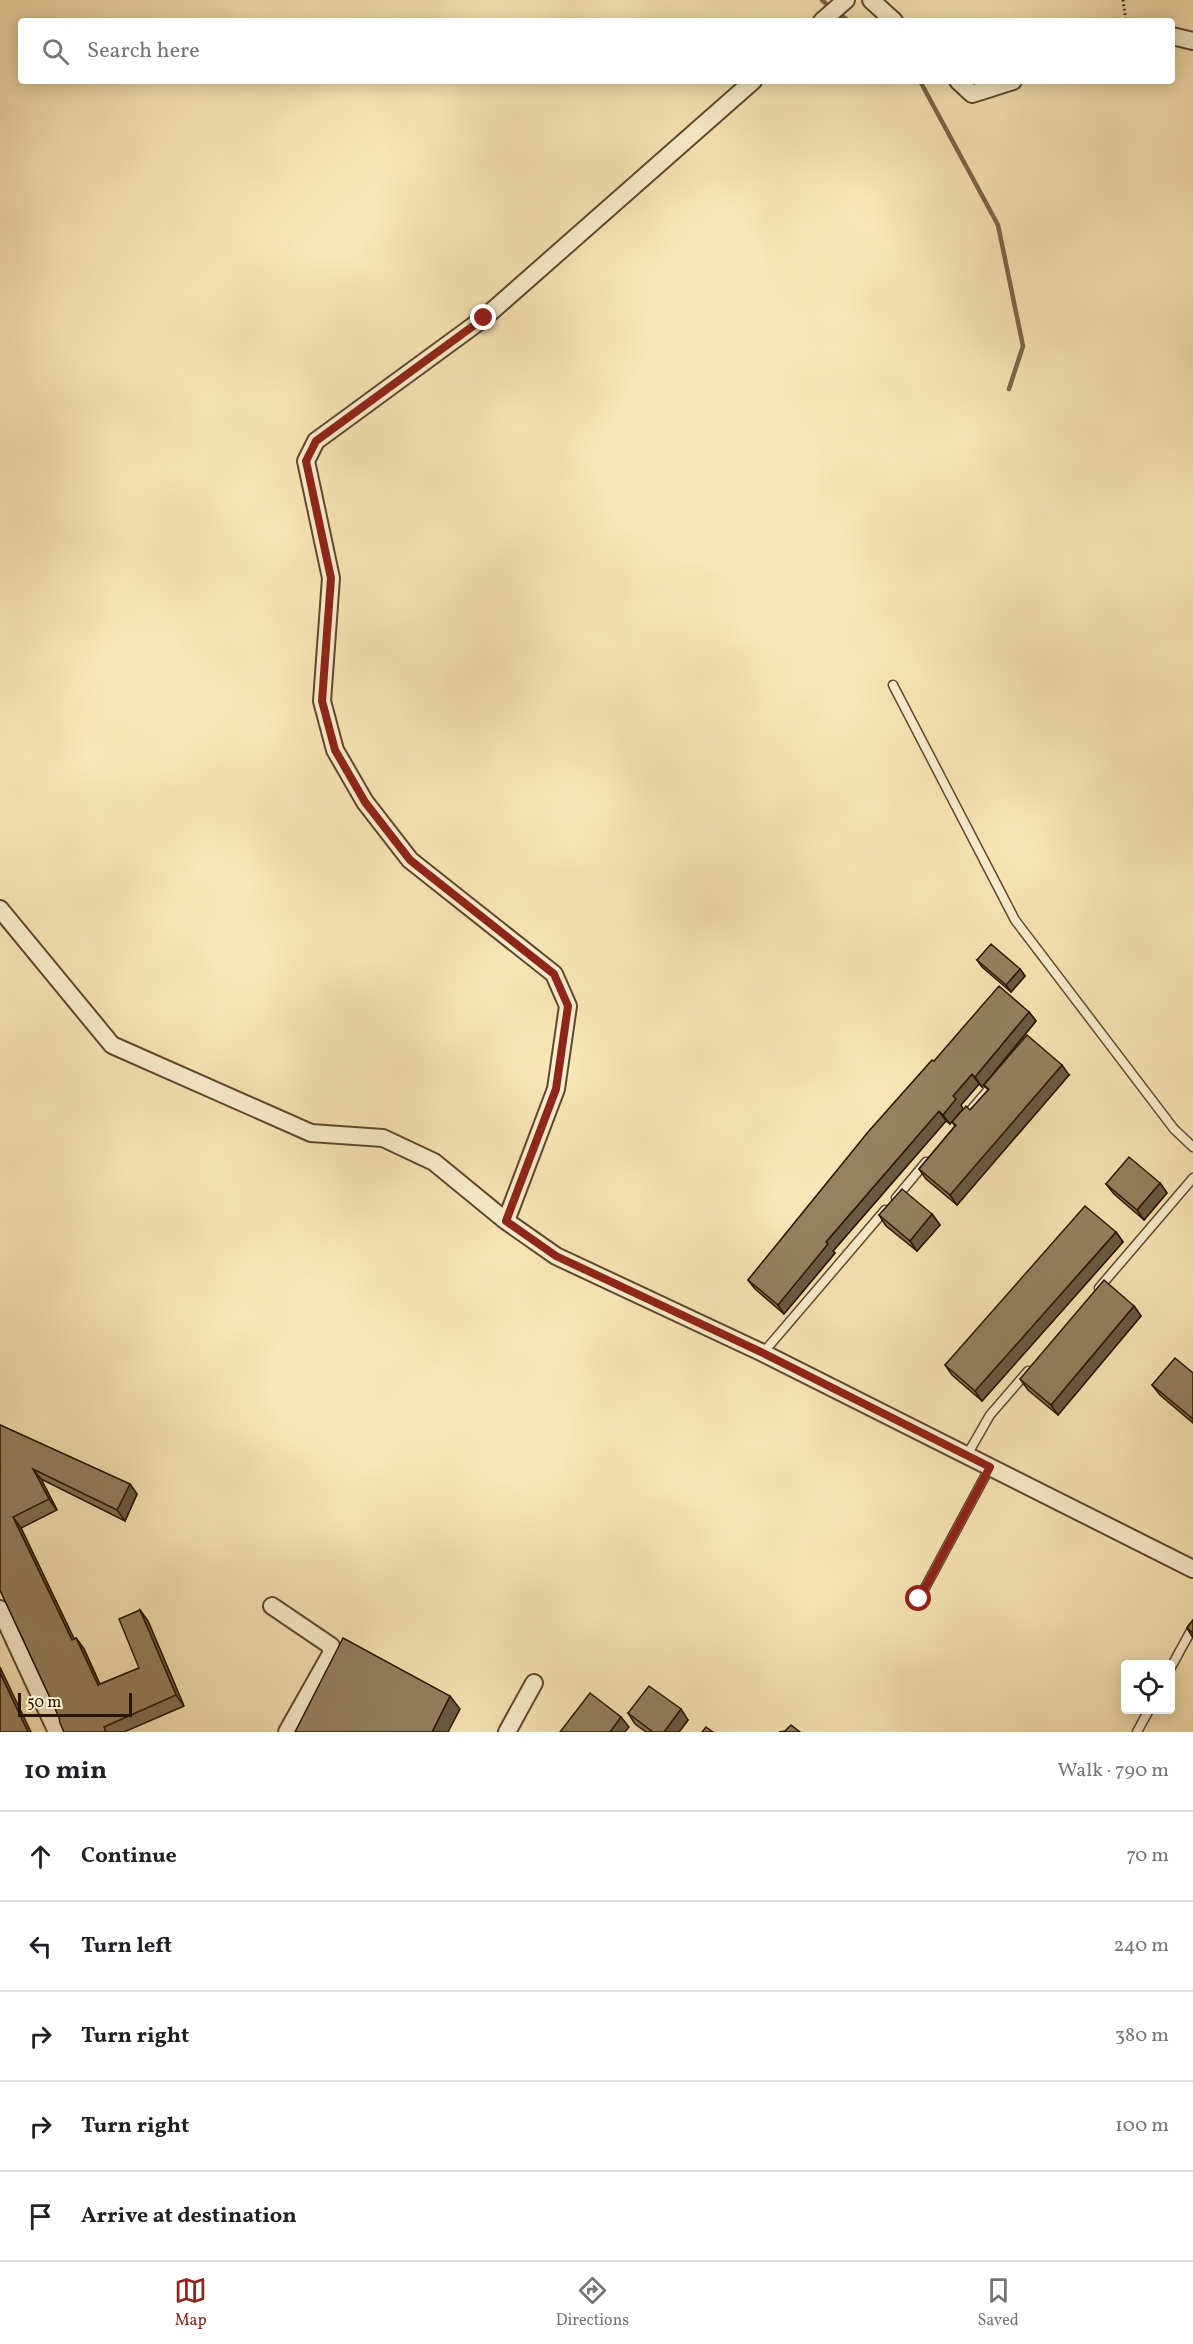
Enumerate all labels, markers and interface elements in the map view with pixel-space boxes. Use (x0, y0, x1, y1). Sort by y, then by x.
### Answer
search box (18, 18, 1175, 84)
icon: search (39, 35, 72, 68)
text: Search here (87, 36, 200, 67)
route end (470, 304, 496, 330)
route start (905, 1585, 931, 1611)
map controls (1121, 1660, 1175, 1714)
button: locate (1121, 1660, 1175, 1714)
scale bar (18, 1690, 132, 1718)
text: 50 m (27, 1692, 61, 1714)
text: 10 min (24, 1753, 107, 1789)
text: Walk · 790 m (1058, 1757, 1169, 1785)
icon: ahead (24, 1840, 57, 1873)
text: Continue (81, 1841, 177, 1872)
text: 70 m (1126, 1842, 1169, 1870)
icon: left (24, 1930, 57, 1963)
text: Turn left (81, 1931, 172, 1962)
text: 240 m (1114, 1932, 1169, 1960)
icon: right (24, 2020, 57, 2053)
text: Turn right (81, 2021, 189, 2052)
text: 380 m (1115, 2022, 1169, 2050)
icon: right (24, 2110, 57, 2143)
text: Turn right (81, 2111, 189, 2142)
text: 100 m (1115, 2112, 1169, 2140)
icon: arrive (24, 2200, 57, 2233)
text: Arrive at destination (81, 2201, 297, 2232)
tab: Map (174, 2274, 207, 2332)
tab: Directions (556, 2274, 629, 2332)
tab: Saved (978, 2274, 1019, 2332)

